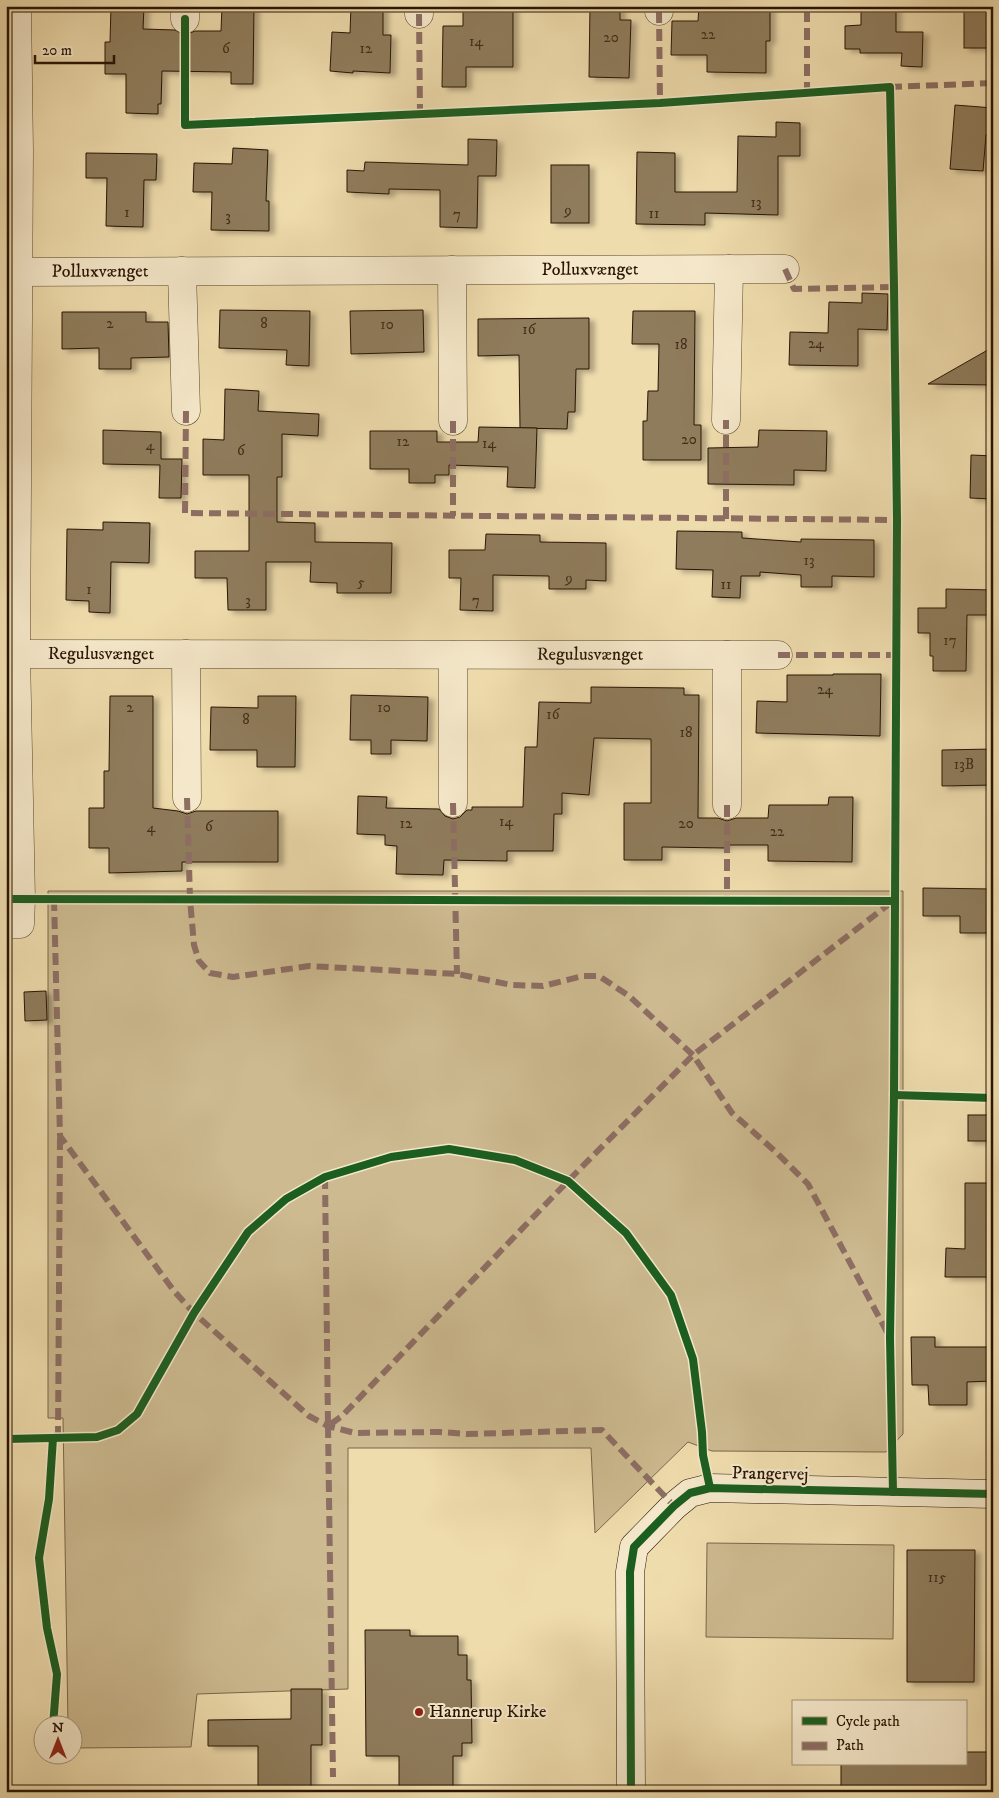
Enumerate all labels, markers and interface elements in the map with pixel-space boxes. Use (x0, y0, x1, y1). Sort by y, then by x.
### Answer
house number: 22 (701, 25, 716, 44)
house number: 20 (603, 28, 619, 47)
scale bar (35, 32, 114, 64)
house number: 14 (469, 32, 483, 51)
house number: 6 (222, 39, 231, 58)
house number: 12 (360, 39, 373, 58)
text: 20 m (42, 41, 72, 60)
house number: 13 (750, 193, 762, 212)
house number: 9 (563, 201, 572, 220)
house number: 1 (124, 203, 130, 222)
house number: 11 (648, 204, 660, 223)
house number: 7 (453, 205, 461, 224)
house number: 3 (225, 207, 231, 226)
street label: Polluxvænget (542, 259, 639, 281)
street label: Polluxvænget (52, 260, 149, 283)
house number: 2 (106, 314, 114, 333)
house number: 8 (260, 314, 268, 333)
house number: 10 (380, 315, 394, 334)
house number: 16 (522, 320, 537, 339)
house number: 24 (808, 334, 824, 353)
house number: 18 (674, 335, 688, 354)
house number: 20 (681, 430, 697, 449)
house number: 12 (397, 432, 410, 451)
house number: 14 (482, 434, 496, 453)
house number: 4 (146, 436, 155, 455)
house number: 6 (237, 441, 246, 460)
house number: 13 (803, 551, 815, 570)
house number: 9 (564, 569, 573, 588)
house number: 5 (357, 573, 365, 592)
house number: 11 (720, 575, 732, 594)
house number: 1 (86, 580, 92, 599)
house number: 3 (245, 591, 251, 610)
house number: 7 (472, 591, 480, 610)
house number: 17 (943, 631, 957, 650)
street label: Regulusvænget (48, 643, 155, 665)
street label: Regulusvænget (537, 644, 644, 666)
house number: 24 (817, 680, 833, 699)
house number: 2 (126, 698, 134, 717)
house number: 10 (377, 698, 391, 717)
house number: 16 (546, 705, 561, 724)
house number: 8 (242, 710, 250, 729)
house number: 18 (679, 723, 693, 742)
house number: 13B (954, 755, 974, 774)
house number: 14 (499, 812, 513, 831)
house number: 12 (400, 814, 413, 833)
house number: 20 (678, 814, 694, 833)
house number: 6 (205, 817, 214, 836)
house number: 4 (147, 818, 156, 837)
house number: 22 (770, 822, 785, 841)
street label: Prangervej (731, 1462, 809, 1486)
house number: 115 (928, 1568, 947, 1587)
legend (792, 1700, 966, 1766)
place label: Hannerup Kirke (429, 1701, 546, 1723)
marker: Hannerup Kirke (413, 1706, 425, 1718)
text: Cycle path (836, 1712, 900, 1731)
north arrow (32, 1716, 82, 1766)
text: N (52, 1719, 64, 1737)
text: Path (836, 1736, 864, 1755)

